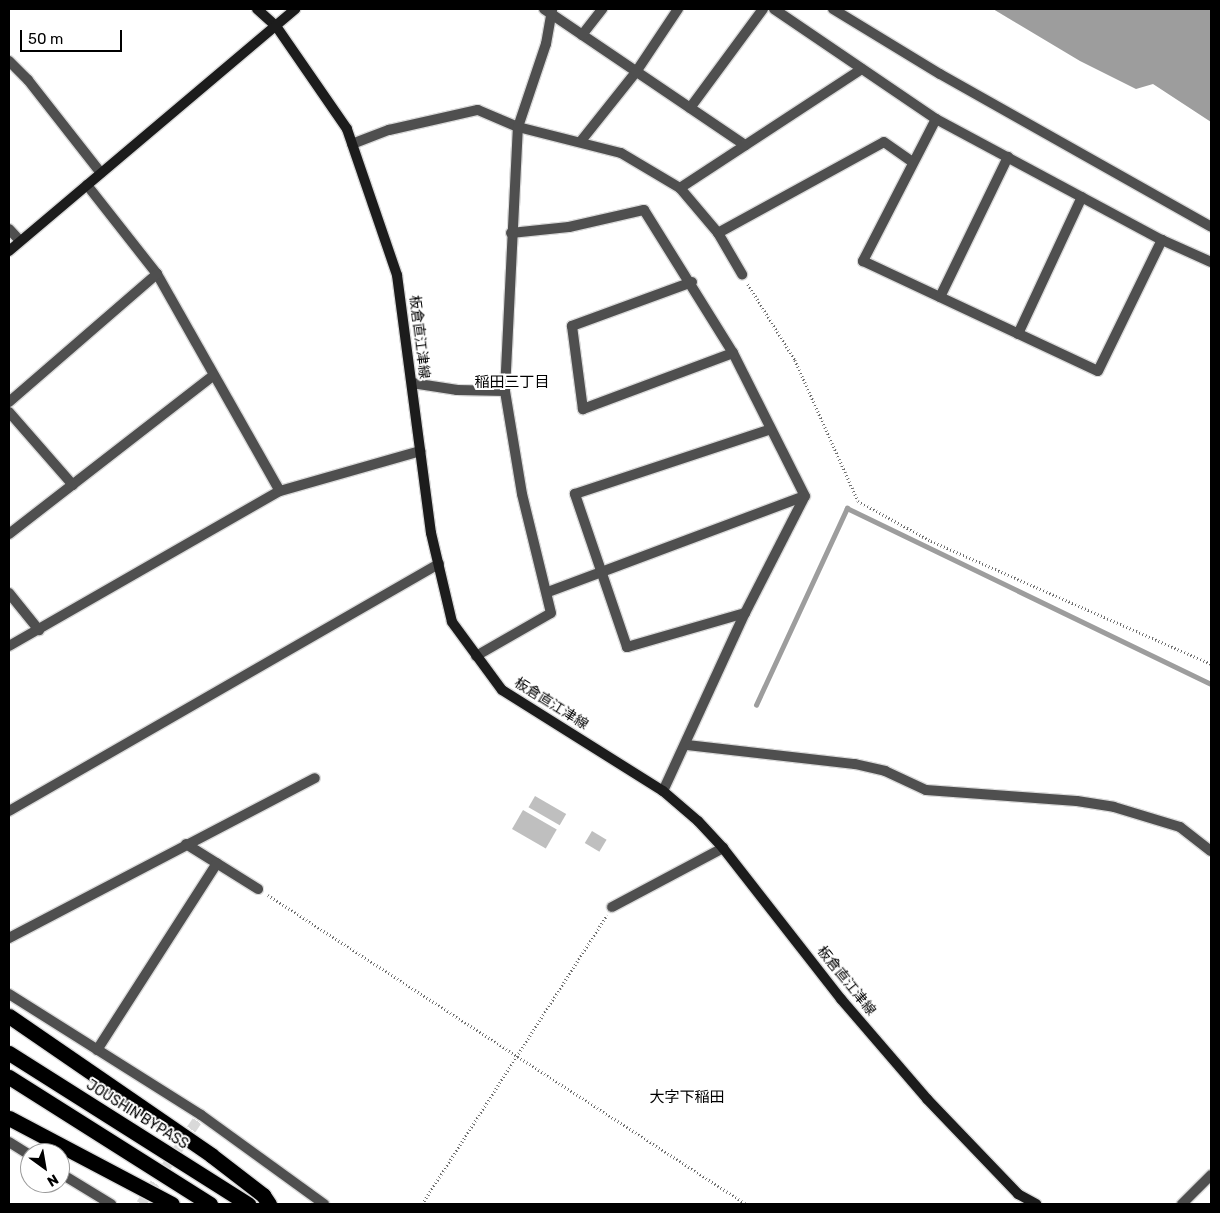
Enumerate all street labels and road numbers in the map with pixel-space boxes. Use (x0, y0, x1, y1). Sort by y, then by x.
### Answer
street label: 板倉直江津線 (406, 294, 432, 380)
street label: 板倉直江津線 (511, 675, 591, 733)
street label: 板倉直江津線 (813, 943, 879, 1019)
street label: JOUSHIN BYPASS (83, 1077, 191, 1153)

